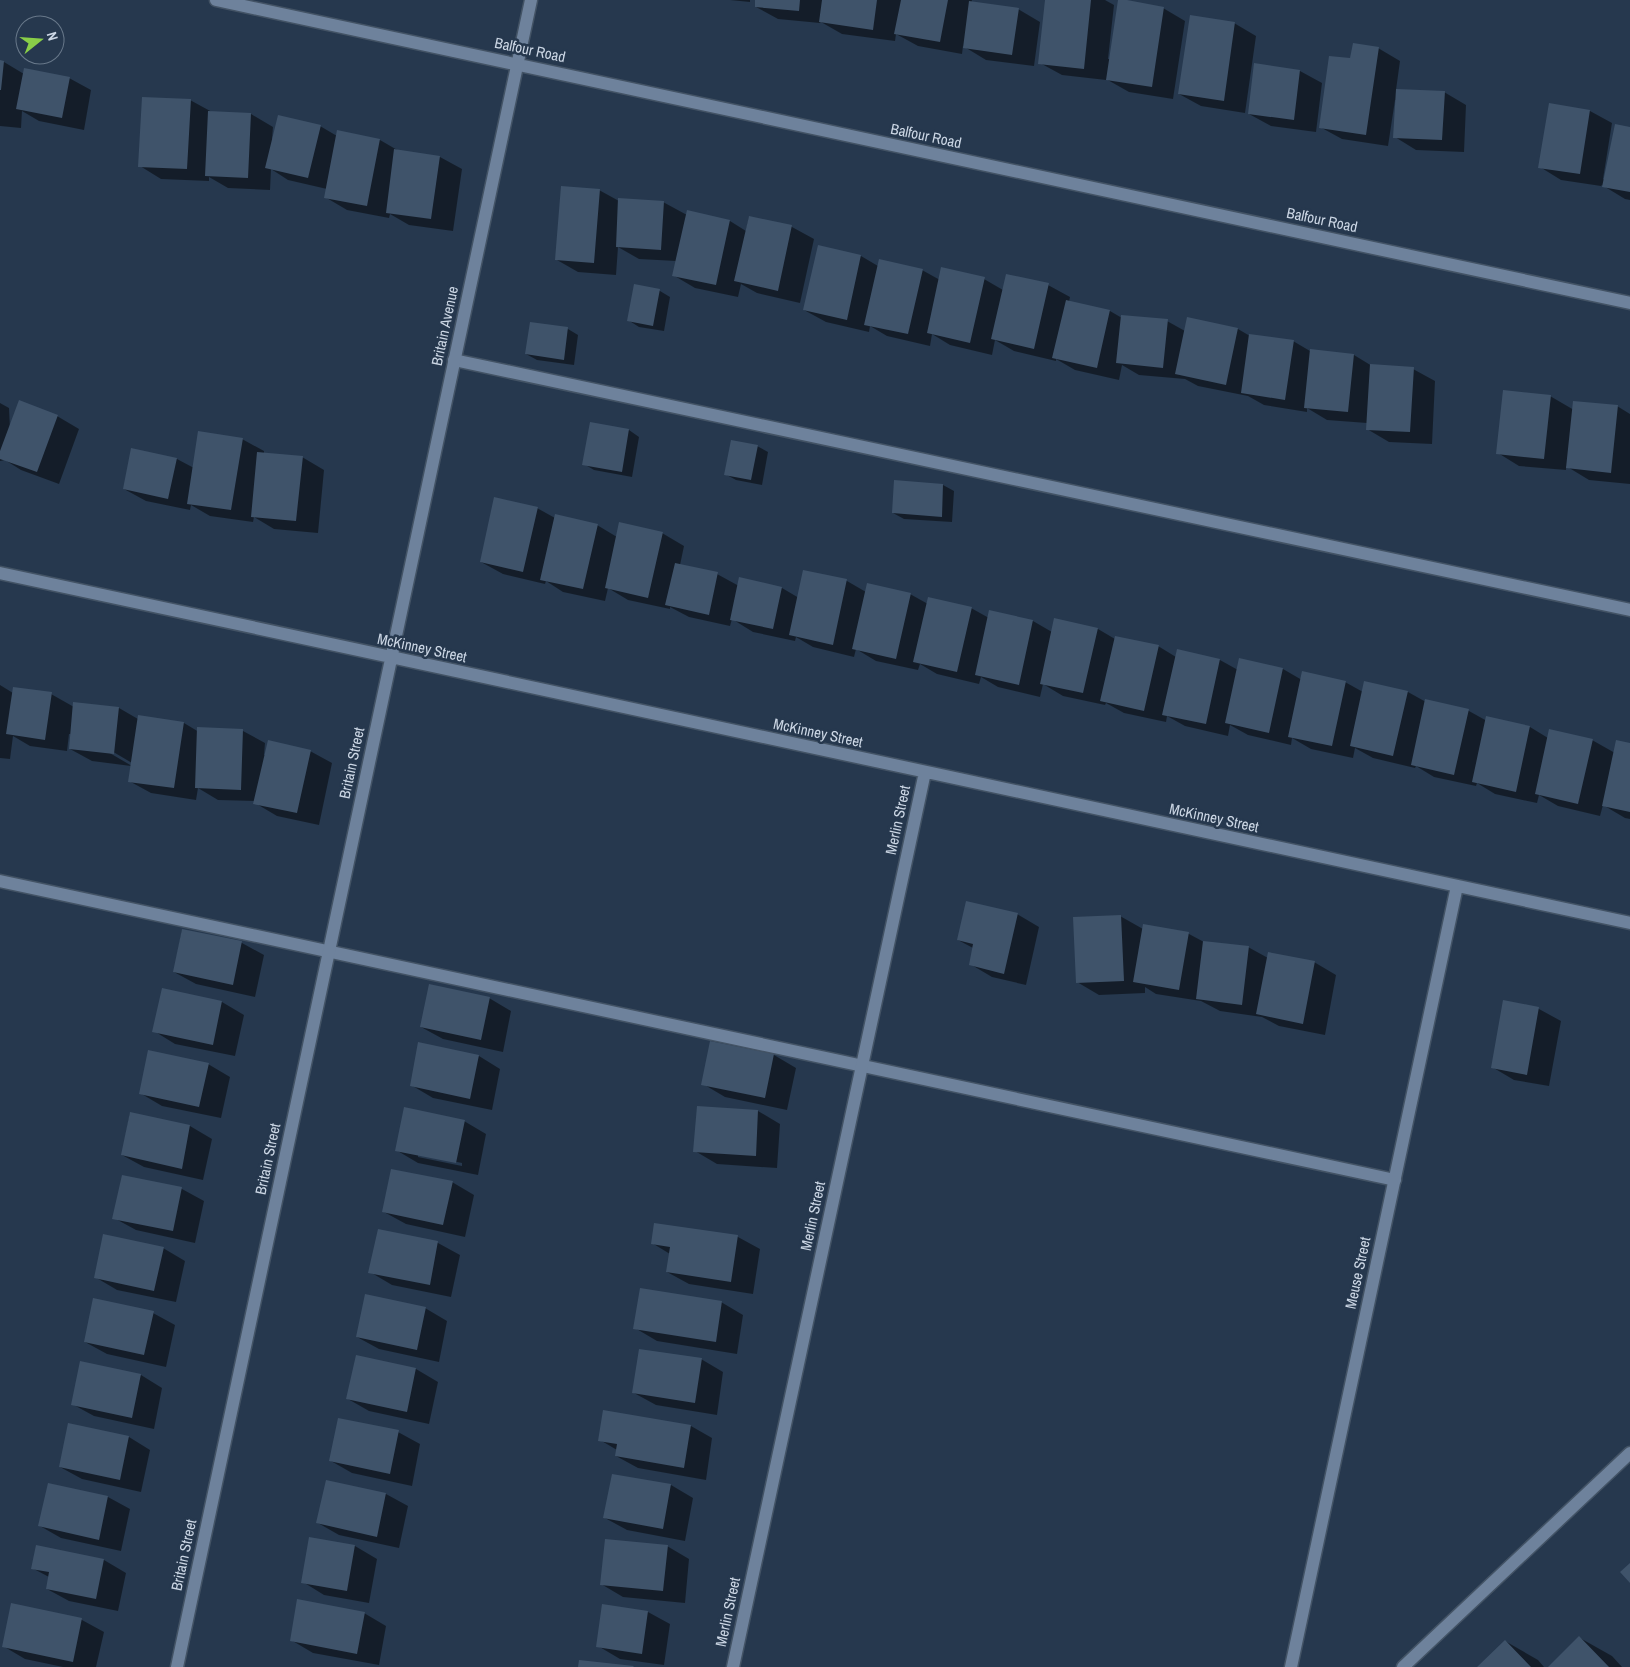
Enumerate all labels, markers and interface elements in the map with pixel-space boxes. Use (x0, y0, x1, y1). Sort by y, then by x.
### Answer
north arrow (15, 15, 65, 65)
text: N (43, 30, 62, 43)
street label: Balfour Road (493, 32, 567, 67)
street label: Balfour Road (889, 118, 963, 153)
street label: Balfour Road (1285, 202, 1359, 237)
street label: Britain Avenue (426, 284, 463, 367)
street label: McKinney Street (375, 628, 469, 667)
street label: McKinney Street (771, 713, 865, 752)
street label: Britain Street (334, 725, 369, 801)
street label: Merlin Street (880, 783, 915, 857)
street label: McKinney Street (1167, 798, 1261, 837)
street label: Britain Street (250, 1121, 285, 1197)
street label: Merlin Street (795, 1179, 830, 1253)
street label: Meuse Street (1340, 1234, 1376, 1311)
street label: Britain Street (166, 1517, 201, 1593)
street label: Merlin Street (710, 1575, 745, 1649)

